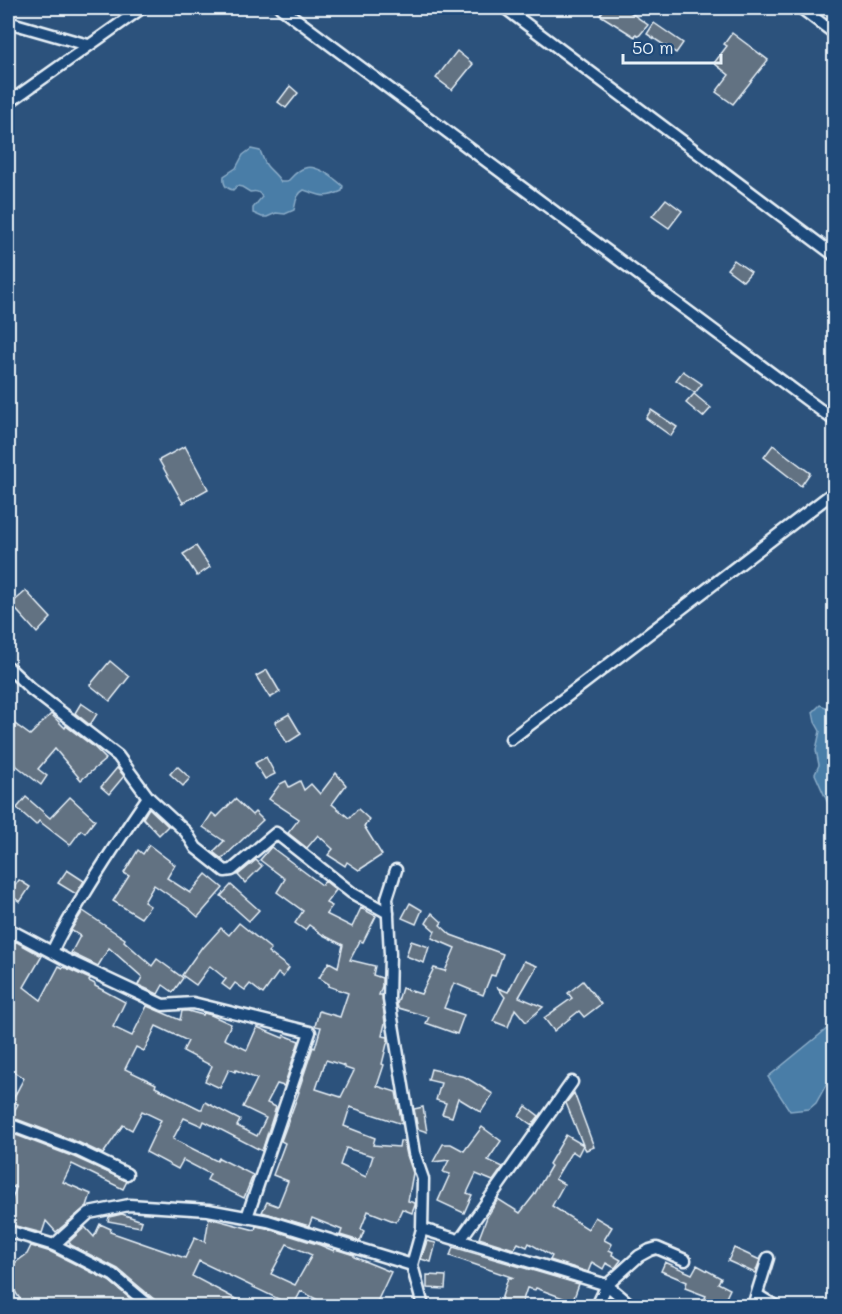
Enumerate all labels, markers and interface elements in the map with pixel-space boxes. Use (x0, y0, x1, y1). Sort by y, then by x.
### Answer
scale bar (623, 27, 720, 65)
text: 50 m (632, 35, 674, 59)

